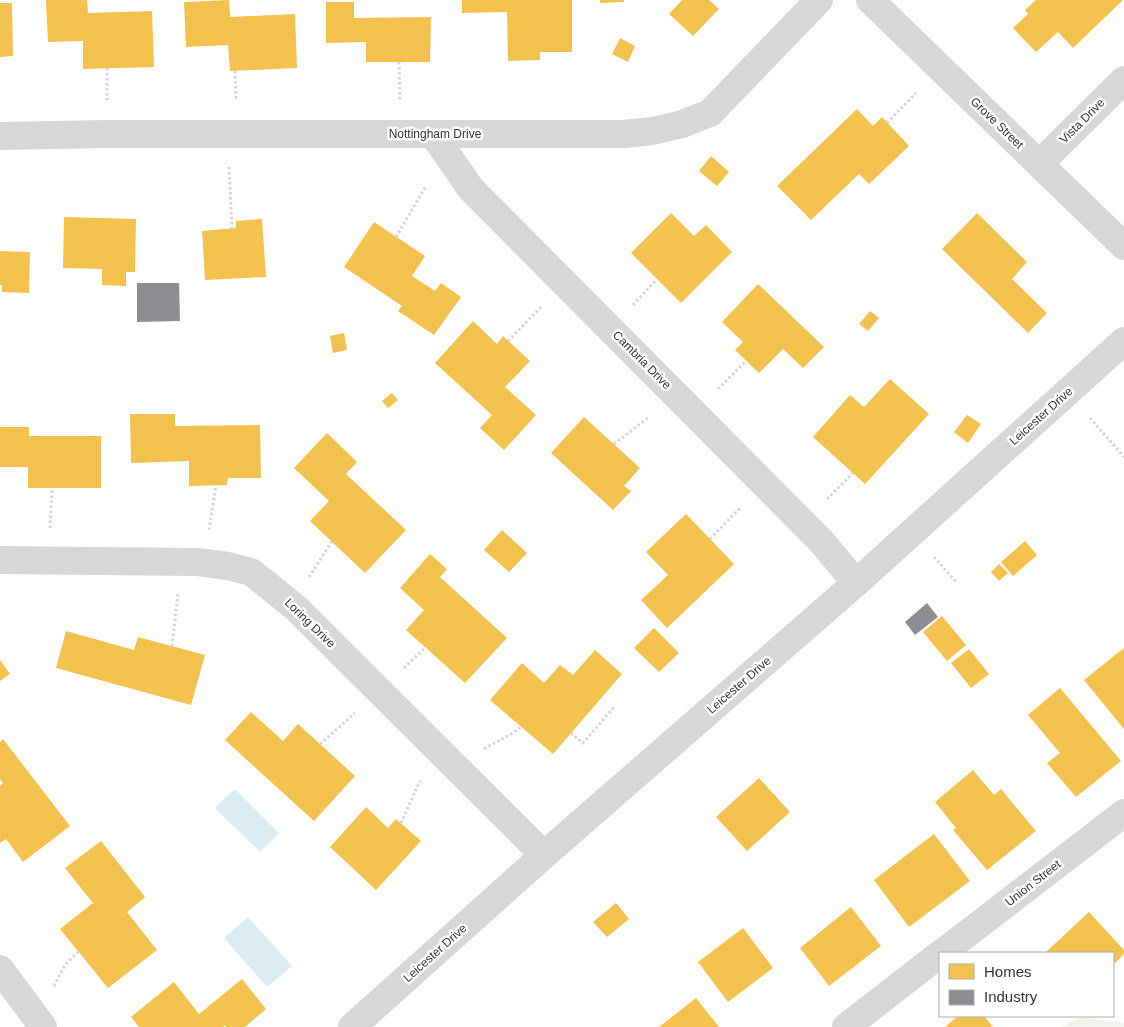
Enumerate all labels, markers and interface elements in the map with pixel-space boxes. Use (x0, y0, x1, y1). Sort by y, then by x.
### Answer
street label: Grove Street (968, 94, 1027, 152)
street label: Vista Drive (1057, 95, 1108, 146)
street label: Nottingham Drive (389, 127, 482, 141)
street label: Cambria Drive (610, 328, 674, 392)
street label: Leicester Drive (1007, 384, 1076, 448)
street label: Loring Drive (282, 595, 338, 651)
street label: Leicester Drive (704, 653, 774, 717)
street label: Union Street (1002, 857, 1064, 909)
street label: Leicester Drive (401, 921, 470, 985)
legend (939, 952, 1114, 1017)
text: Homes (984, 963, 1032, 980)
text: Industry (984, 988, 1038, 1005)

